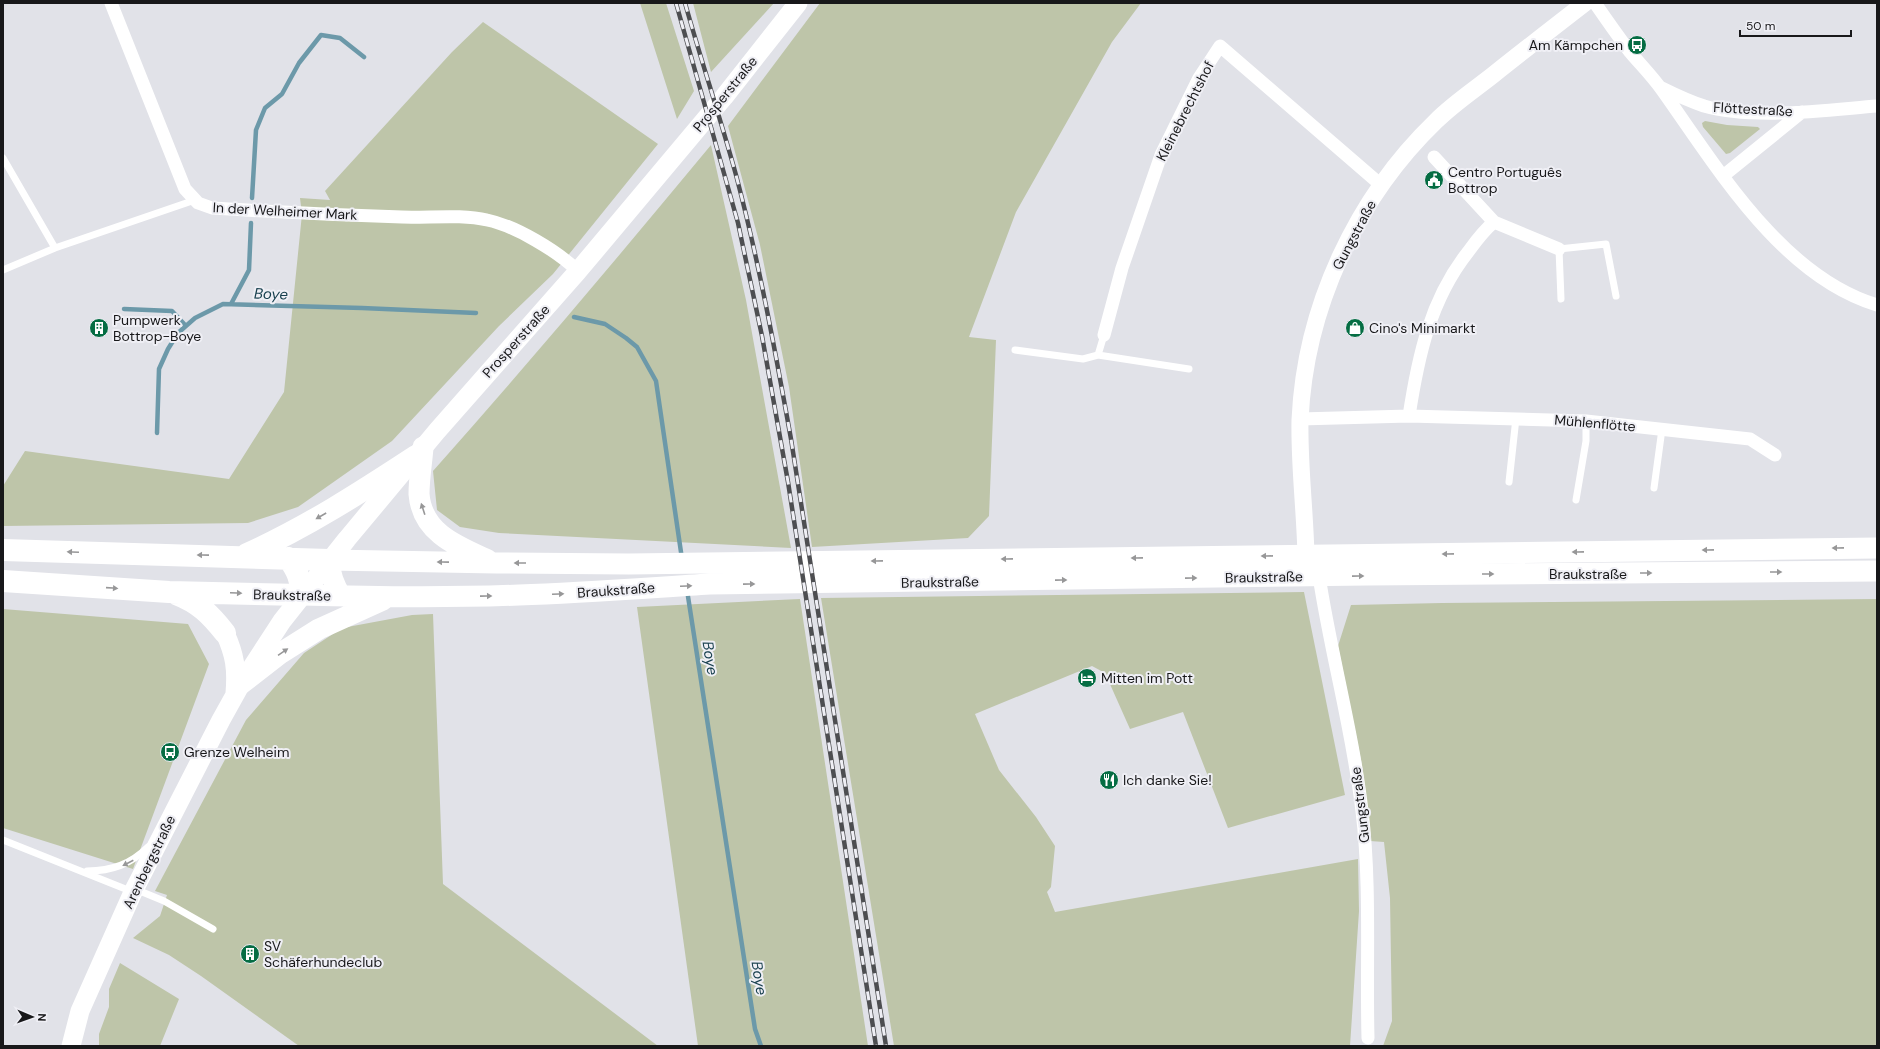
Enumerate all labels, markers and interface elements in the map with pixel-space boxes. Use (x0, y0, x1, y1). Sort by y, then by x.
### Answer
scale bar (1740, 12, 1851, 38)
text: 50 m (1746, 18, 1775, 34)
bus stop icon: Am Kämpchen (1626, 34, 1648, 56)
place label: Am Kämpchen (1529, 36, 1623, 54)
street label: Prosperstraße (689, 52, 761, 136)
street label: Kleinebrechtshof (1152, 58, 1218, 164)
street label: Flöttestraße (1713, 98, 1793, 120)
place label: Centro Português Bottrop (1448, 163, 1562, 197)
public building icon: Centro Português Bottrop (1423, 169, 1445, 191)
street label: Gungstraße (1328, 197, 1380, 273)
street label: In der Welheimer Mark (212, 198, 358, 224)
water label: Boye (254, 283, 289, 305)
street label: Prosperstraße (478, 301, 554, 381)
place label: Pumpwerk Bottrop-Boye (113, 311, 201, 345)
building icon: Pumpwerk Bottrop-Boye (88, 317, 110, 339)
shop icon: Cino's Minimarkt (1344, 317, 1366, 339)
place label: Cino's Minimarkt (1369, 319, 1475, 337)
street label: Mühlenflötte (1554, 410, 1636, 436)
one-way arrow (419, 502, 425, 514)
one-way arrow (315, 513, 327, 520)
one-way arrow (1832, 545, 1844, 552)
one-way arrow (1701, 547, 1714, 553)
one-way arrow (66, 549, 79, 555)
one-way arrow (1571, 549, 1584, 555)
one-way arrow (1441, 551, 1454, 557)
one-way arrow (197, 552, 209, 559)
one-way arrow (1260, 553, 1273, 559)
one-way arrow (1130, 555, 1143, 561)
one-way arrow (1001, 556, 1013, 563)
one-way arrow (870, 558, 883, 564)
one-way arrow (436, 559, 449, 565)
one-way arrow (513, 560, 526, 566)
street label: Braukstraße (1549, 565, 1627, 583)
street label: Braukstraße (1225, 567, 1303, 587)
one-way arrow (1770, 569, 1783, 575)
one-way arrow (1640, 570, 1653, 576)
one-way arrow (1482, 571, 1495, 577)
street label: Braukstraße (901, 572, 979, 592)
one-way arrow (1352, 572, 1364, 579)
one-way arrow (1185, 575, 1198, 581)
one-way arrow (1055, 577, 1068, 583)
street label: Braukstraße (576, 578, 656, 602)
one-way arrow (743, 581, 756, 587)
one-way arrow (680, 582, 692, 589)
one-way arrow (106, 584, 118, 591)
street label: Braukstraße (253, 585, 331, 605)
one-way arrow (230, 590, 243, 596)
one-way arrow (552, 590, 564, 597)
one-way arrow (480, 593, 493, 599)
water label: Boye (697, 640, 723, 677)
one-way arrow (278, 648, 288, 656)
hotel icon: Mitten im Pott (1076, 667, 1098, 689)
place label: Mitten im Pott (1101, 669, 1193, 687)
bus stop icon: Grenze Welheim (159, 741, 181, 763)
place label: Grenze Welheim (184, 743, 289, 761)
street label: Gungstraße (1346, 766, 1374, 844)
restaurant icon: Ich danke Sie! (1098, 769, 1120, 791)
place label: Ich danke Sie! (1123, 771, 1212, 789)
street label: Arenbergstraße (119, 812, 179, 912)
one-way arrow (122, 859, 133, 866)
place label: SV Schäferhundeclub (264, 937, 382, 971)
building icon: SV Schäferhundeclub (239, 943, 261, 965)
water label: Boye (746, 960, 772, 997)
north arrow (12, 997, 52, 1037)
text: N (35, 1013, 49, 1022)

